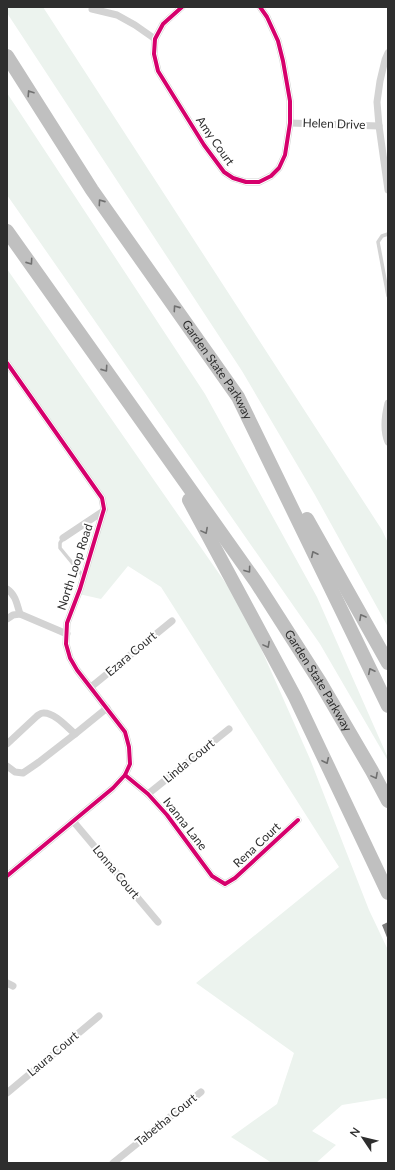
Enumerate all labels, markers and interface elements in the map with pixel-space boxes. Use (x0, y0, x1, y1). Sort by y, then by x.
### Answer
one-way arrow (28, 90, 35, 97)
street label: Amy Court (193, 113, 238, 169)
street label: Helen Drive (302, 115, 366, 132)
one-way arrow (99, 199, 106, 206)
one-way arrow (25, 258, 32, 265)
one-way arrow (173, 305, 181, 312)
street label: Garden State Parkway (179, 317, 256, 423)
one-way arrow (100, 364, 107, 371)
street label: North Loop Road (53, 522, 96, 612)
one-way arrow (201, 527, 208, 534)
one-way arrow (311, 551, 319, 558)
one-way arrow (243, 566, 251, 573)
one-way arrow (359, 614, 367, 621)
street label: Garden State Parkway (282, 627, 356, 735)
street label: Ezara Court (102, 628, 160, 679)
one-way arrow (263, 641, 270, 648)
one-way arrow (368, 668, 376, 675)
street label: Linda Court (160, 735, 218, 786)
one-way arrow (321, 757, 329, 764)
one-way arrow (370, 772, 377, 779)
street label: Ivanna Lane (160, 794, 211, 853)
street label: Rena Court (230, 818, 284, 870)
street label: Lonna Court (90, 842, 143, 902)
street label: Laura Court (24, 1027, 82, 1079)
street label: Tabetha Court (132, 1090, 200, 1149)
north arrow (343, 1118, 383, 1158)
text: N (347, 1125, 362, 1139)

